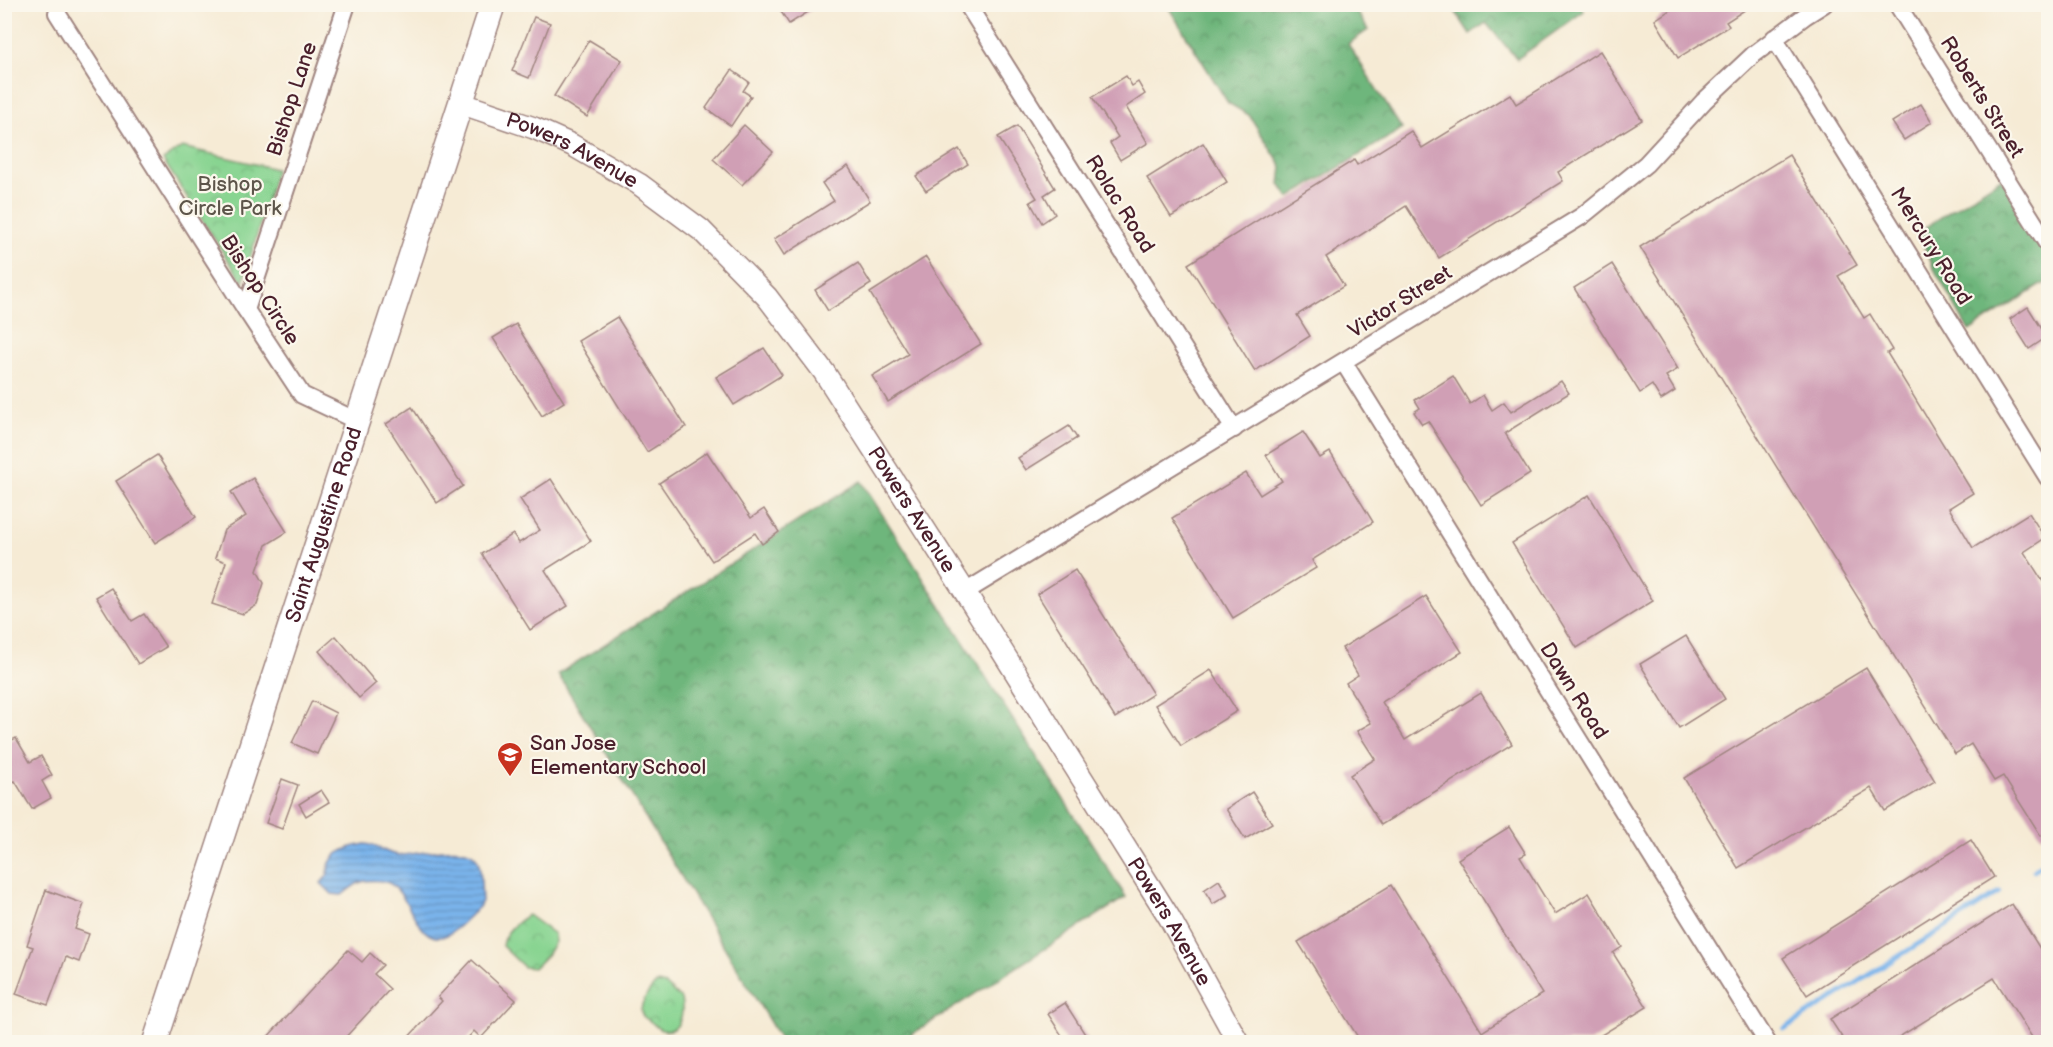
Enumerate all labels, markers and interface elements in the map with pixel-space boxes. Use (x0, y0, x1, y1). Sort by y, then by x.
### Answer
street label: Roberts Street (1935, 32, 2030, 163)
street label: Bishop Lane (262, 39, 322, 159)
street label: Powers Avenue (503, 107, 643, 193)
street label: Rolac Road (1080, 150, 1160, 258)
park label: Bishop Circle Park (179, 172, 282, 221)
street label: Mercury Road (1885, 183, 1977, 309)
street label: Bishop Circle (215, 230, 305, 350)
street label: Victor Street (1344, 260, 1457, 344)
street label: Saint Augustine Road (280, 424, 367, 626)
street label: Powers Avenue (863, 442, 962, 577)
street label: Dawn Road (1534, 638, 1614, 744)
place label: San Jose Elementary School (530, 731, 706, 780)
school or university icon: San Jose Elementary School (495, 740, 525, 778)
street label: Powers Avenue (1122, 853, 1217, 990)

